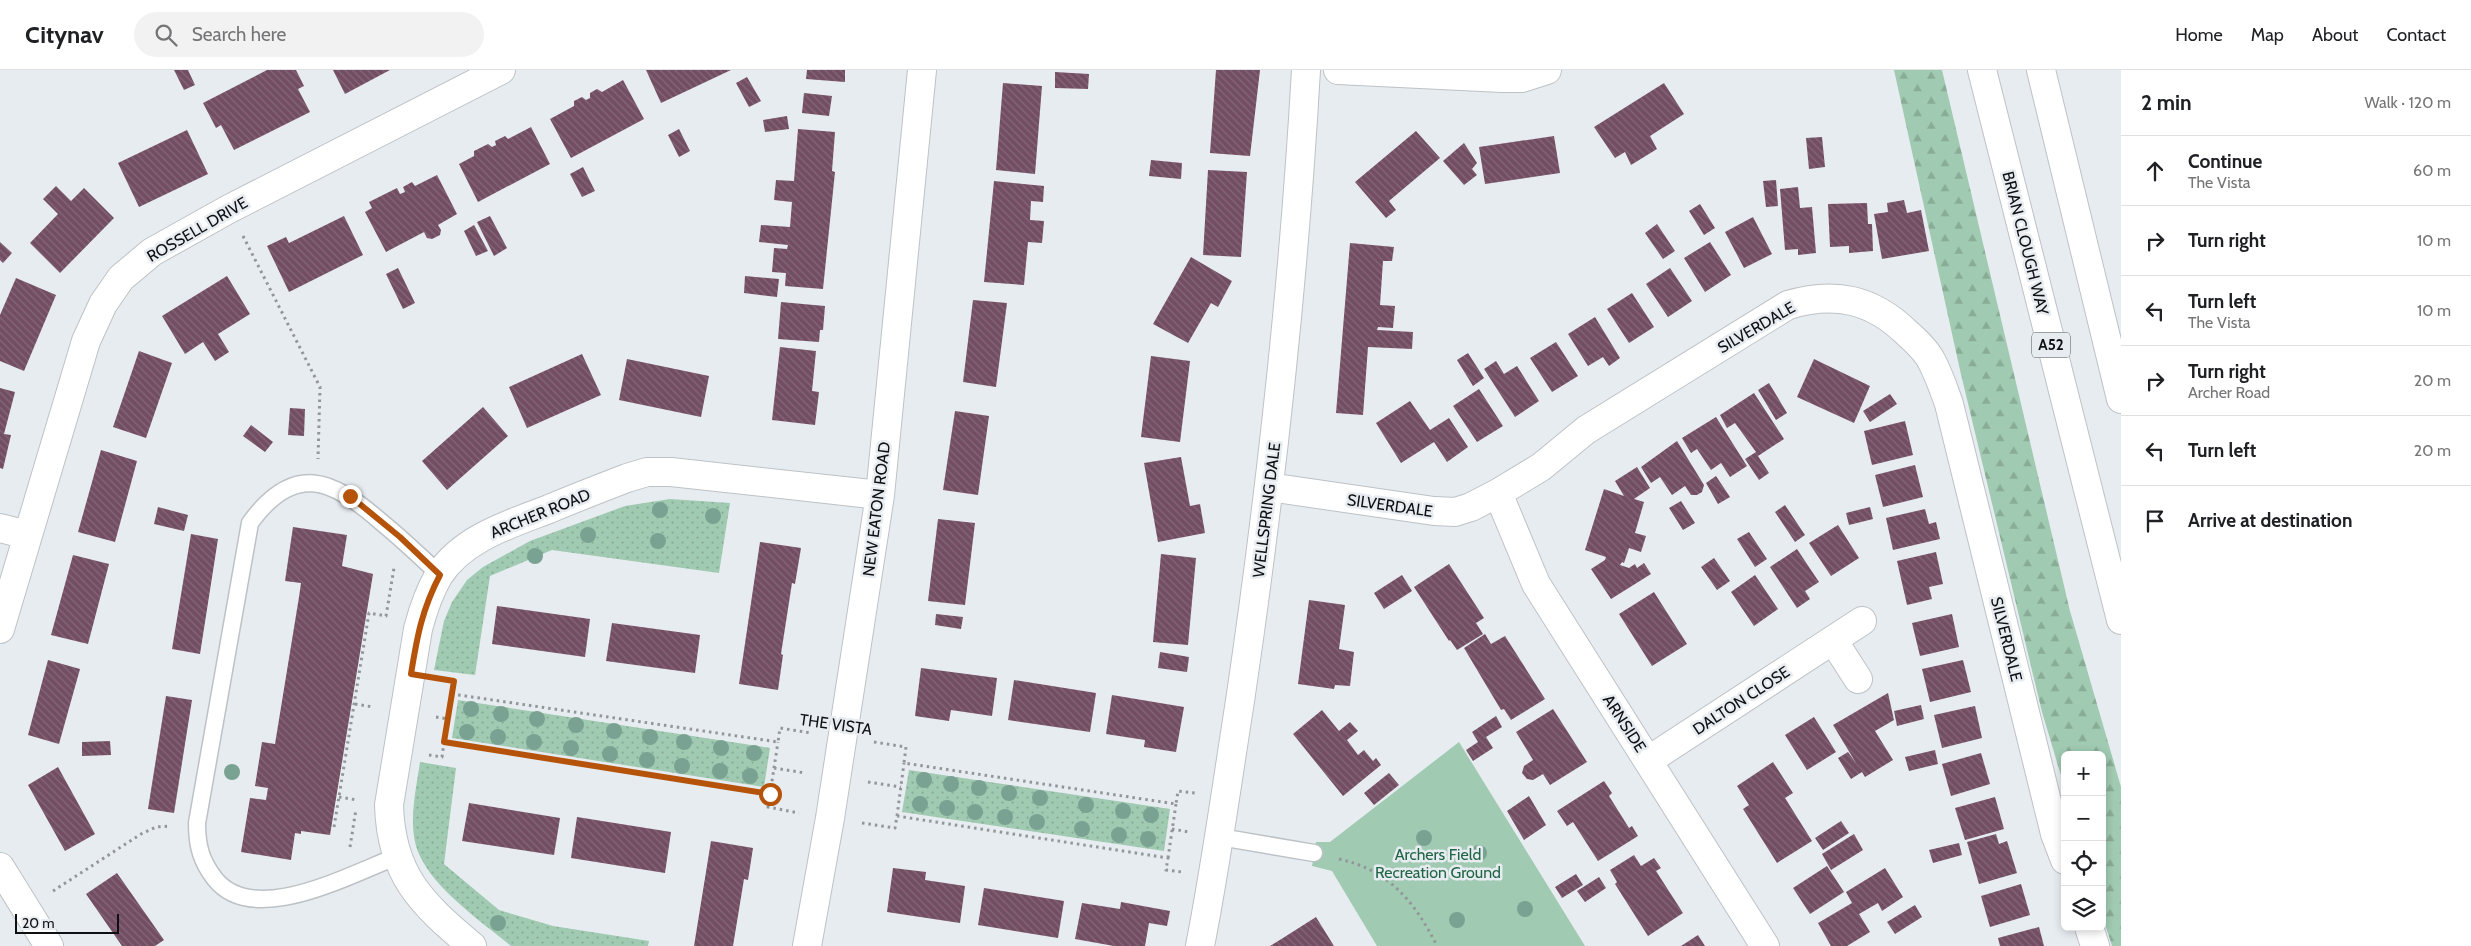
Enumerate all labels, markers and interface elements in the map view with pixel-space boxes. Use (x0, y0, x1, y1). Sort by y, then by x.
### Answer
search box (134, 12, 484, 57)
text: Citynav (25, 20, 104, 49)
icon: search (152, 21, 180, 49)
text: Search here (192, 23, 286, 46)
text: Home (2175, 24, 2223, 46)
text: Map (2251, 24, 2284, 46)
text: About (2312, 24, 2358, 46)
text: Contact (2386, 24, 2446, 46)
text: 2 min (2141, 90, 2192, 115)
text: Walk · 120 m (2364, 93, 2451, 112)
text: Continue (2188, 150, 2262, 173)
icon: ahead (2141, 157, 2169, 185)
text: 60 m (2413, 161, 2451, 180)
street label: BRIAN CLOUGH WAY (1998, 169, 2053, 318)
text: The Vista (2188, 173, 2250, 192)
street label: ROSSELL DRIVE (144, 193, 251, 266)
icon: right (2141, 227, 2169, 255)
text: Turn right (2188, 229, 2266, 252)
text: 10 m (2417, 231, 2451, 250)
text: Turn left (2188, 290, 2256, 313)
icon: left (2141, 297, 2169, 325)
street label: SILVERDALE (1714, 298, 1798, 357)
text: 10 m (2417, 301, 2451, 320)
text: The Vista (2188, 313, 2250, 332)
road number: A52 (2032, 332, 2070, 358)
text: Turn right (2188, 360, 2266, 383)
icon: right (2141, 367, 2169, 395)
text: 20 m (2414, 371, 2451, 390)
text: Archer Road (2188, 383, 2270, 402)
icon: left (2141, 437, 2169, 465)
text: Turn left (2188, 439, 2256, 462)
street label: NEW EATON ROAD (859, 441, 894, 577)
street label: WELLSPRING DALE (1249, 441, 1284, 579)
text: 20 m (2414, 441, 2451, 460)
route end (339, 485, 362, 508)
street label: ARCHER ROAD (487, 485, 593, 542)
street label: SILVERDALE (1346, 490, 1434, 521)
icon: arrive (2141, 507, 2169, 535)
text: Arrive at destination (2188, 509, 2352, 532)
street label: SILVERDALE (1987, 595, 2026, 683)
street label: DALTON CLOSE (1689, 662, 1793, 739)
street label: ARNSIDE (1599, 691, 1650, 756)
street label: THE VISTA (798, 710, 874, 739)
map controls (2061, 751, 2106, 931)
button: + (2061, 751, 2106, 796)
route start (759, 783, 782, 806)
button: − (2061, 796, 2106, 841)
button: locate (2061, 841, 2106, 886)
park label: Archers Field Recreation Ground (1375, 845, 1501, 882)
button: layers (2061, 886, 2106, 931)
scale bar (15, 911, 119, 934)
text: 20 m (22, 914, 55, 932)

